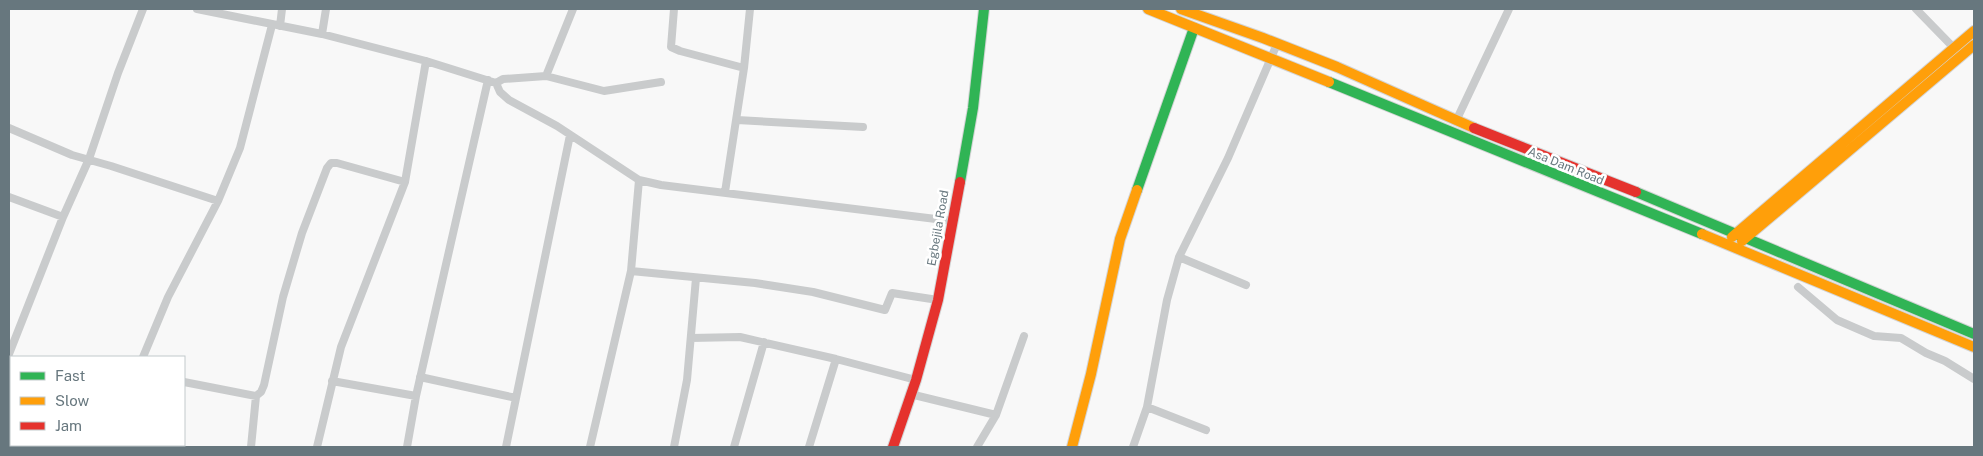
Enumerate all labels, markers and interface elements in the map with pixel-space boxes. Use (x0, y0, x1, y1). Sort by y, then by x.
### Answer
street label: Asa Dam Road (1526, 144, 1606, 188)
street label: Egbejila Road (924, 189, 952, 267)
legend (10, 356, 185, 446)
text: Fast (55, 367, 85, 384)
text: Slow (55, 392, 90, 409)
text: Jam (55, 417, 82, 434)

